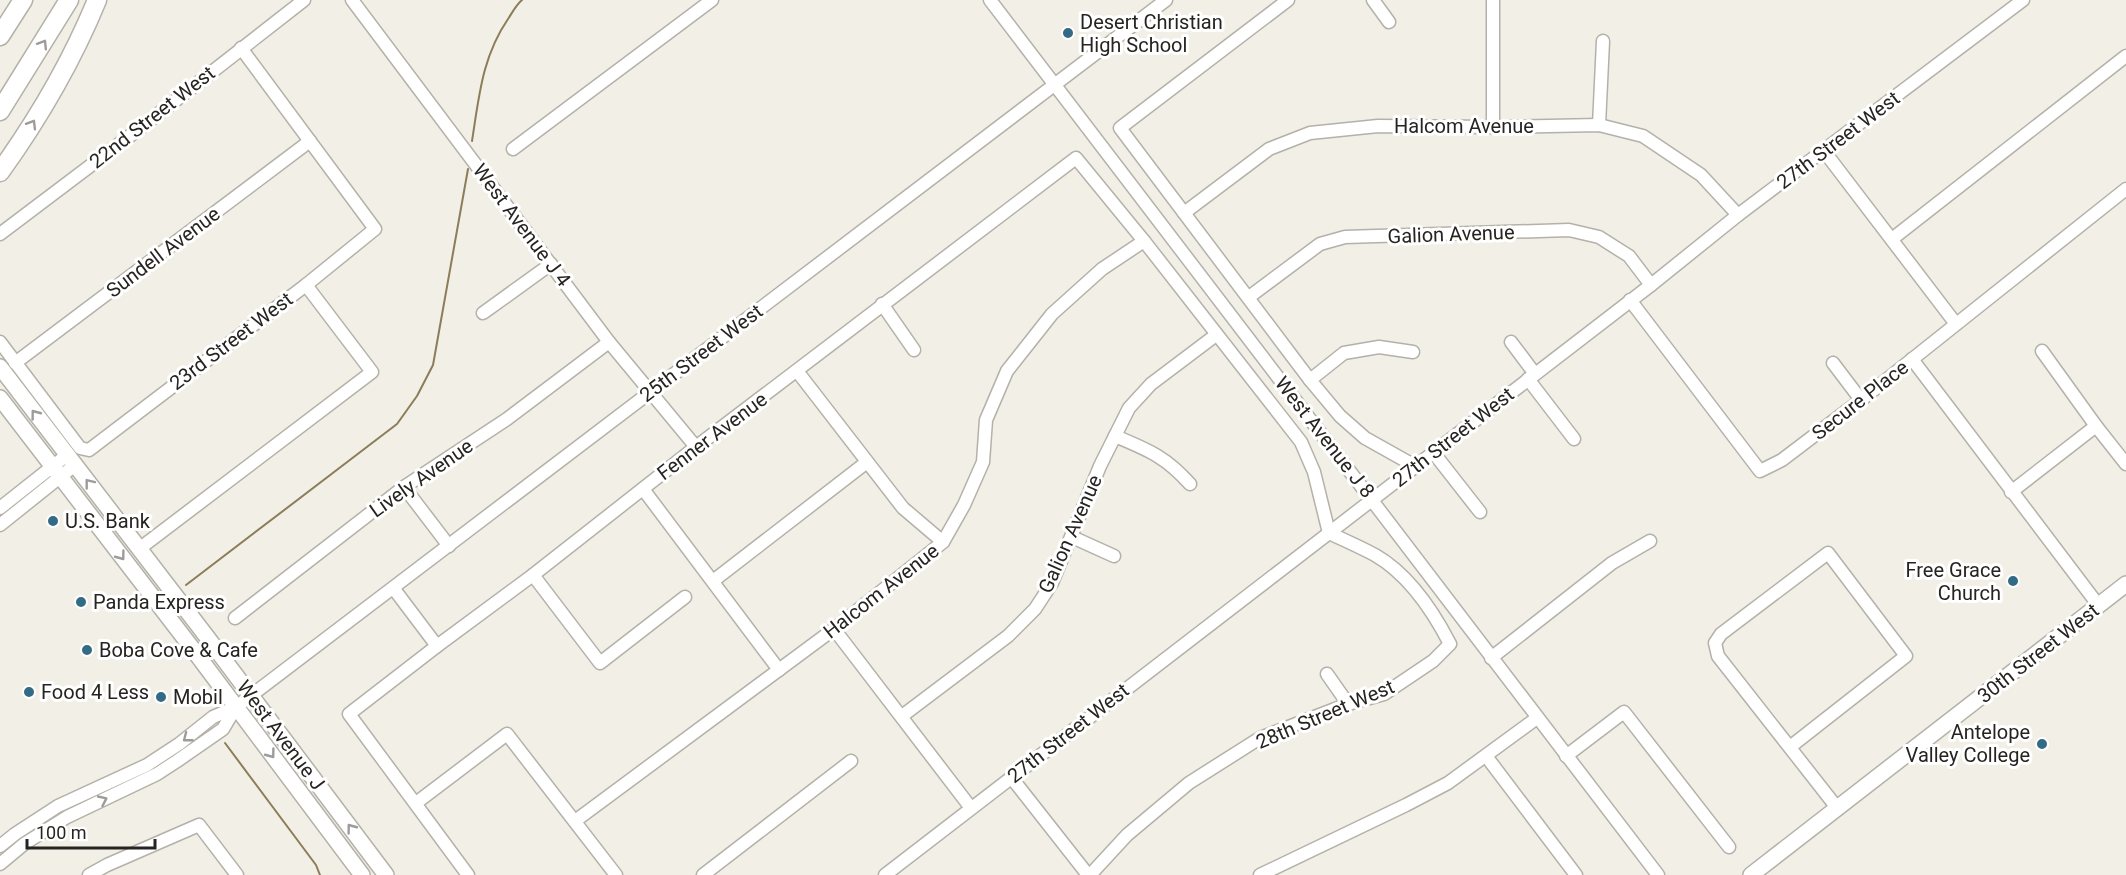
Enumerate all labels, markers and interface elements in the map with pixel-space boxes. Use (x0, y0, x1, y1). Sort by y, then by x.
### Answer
place label: Desert Christian High School (1080, 10, 1223, 57)
marker: Desert Christian High School (1061, 26, 1075, 40)
one-way arrow (35, 40, 47, 50)
street label: 22nd Street West (85, 61, 219, 173)
street label: 27th Street West (1772, 86, 1904, 194)
street label: Halcom Avenue (1394, 114, 1534, 138)
one-way arrow (25, 120, 37, 130)
street label: West Avenue J 4 (468, 159, 576, 291)
street label: Sundell Avenue (102, 202, 224, 302)
street label: Galion Avenue (1387, 220, 1515, 248)
street label: 23rd Street West (165, 287, 297, 395)
street label: 25th Street West (635, 299, 767, 407)
street label: Secure Place (1807, 355, 1913, 445)
street label: West Avenue J 8 (1270, 372, 1380, 502)
street label: 27th Street West (1387, 382, 1519, 492)
street label: Fenner Avenue (652, 387, 772, 485)
one-way arrow (32, 409, 43, 420)
street label: Lively Avenue (365, 434, 477, 522)
street label: Galion Avenue (1033, 471, 1107, 597)
one-way arrow (85, 478, 96, 489)
place label: U.S. Bank (65, 509, 151, 533)
marker: U.S. Bank (46, 514, 60, 528)
street label: Halcom Avenue (819, 539, 943, 643)
one-way arrow (113, 550, 124, 561)
place label: Free Grace Church (1905, 558, 2001, 605)
marker: Free Grace Church (2006, 574, 2020, 588)
place label: Panda Express (93, 590, 225, 614)
marker: Panda Express (74, 595, 88, 609)
street label: 30th Street West (1972, 598, 2104, 708)
place label: Boba Cove & Cafe (99, 638, 258, 662)
marker: Boba Cove & Cafe (80, 643, 94, 657)
street label: 28th Street West (1252, 674, 1398, 754)
street label: West Avenue J (232, 675, 330, 795)
street label: 27th Street West (1002, 678, 1134, 788)
place label: Food 4 Less (41, 680, 149, 704)
marker: Food 4 Less (22, 685, 36, 699)
place label: Mobil (173, 685, 223, 709)
marker: Mobil (154, 690, 168, 704)
place label: Antelope Valley College (1906, 720, 2030, 767)
one-way arrow (183, 730, 194, 741)
marker: Antelope Valley College (2035, 737, 2049, 751)
one-way arrow (264, 747, 275, 758)
one-way arrow (96, 796, 107, 808)
scale bar (27, 812, 154, 850)
text: 100 m (36, 822, 87, 843)
one-way arrow (347, 824, 358, 835)

